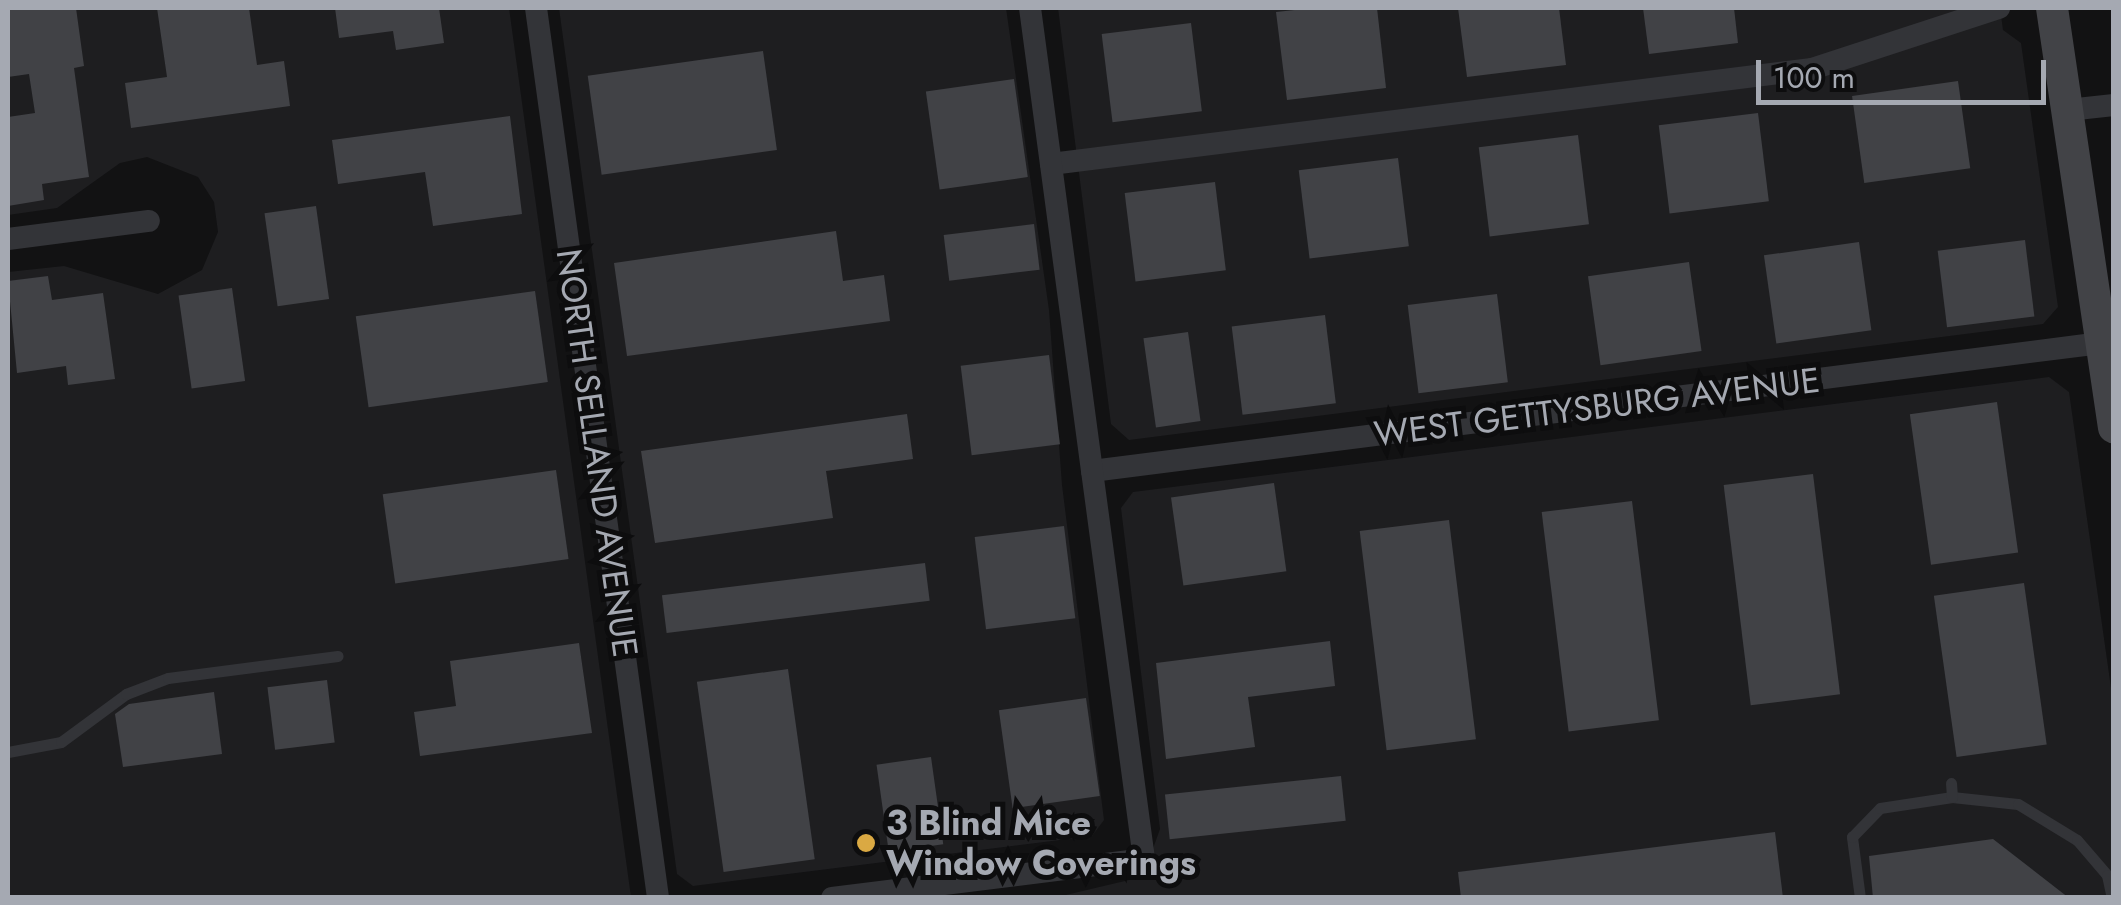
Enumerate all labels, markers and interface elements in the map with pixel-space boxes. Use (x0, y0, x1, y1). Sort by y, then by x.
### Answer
scale bar (1761, 40, 2051, 102)
text: 100 m (1773, 56, 1855, 99)
street label: NORTH SELLAND AVENUE (548, 246, 646, 660)
street label: WEST GETTYSBURG AVENUE (1372, 359, 1822, 455)
place label: 3 Blind Mice Window Coverings (886, 802, 1196, 884)
marker: 3 Blind Mice Window Coverings (855, 832, 877, 854)

